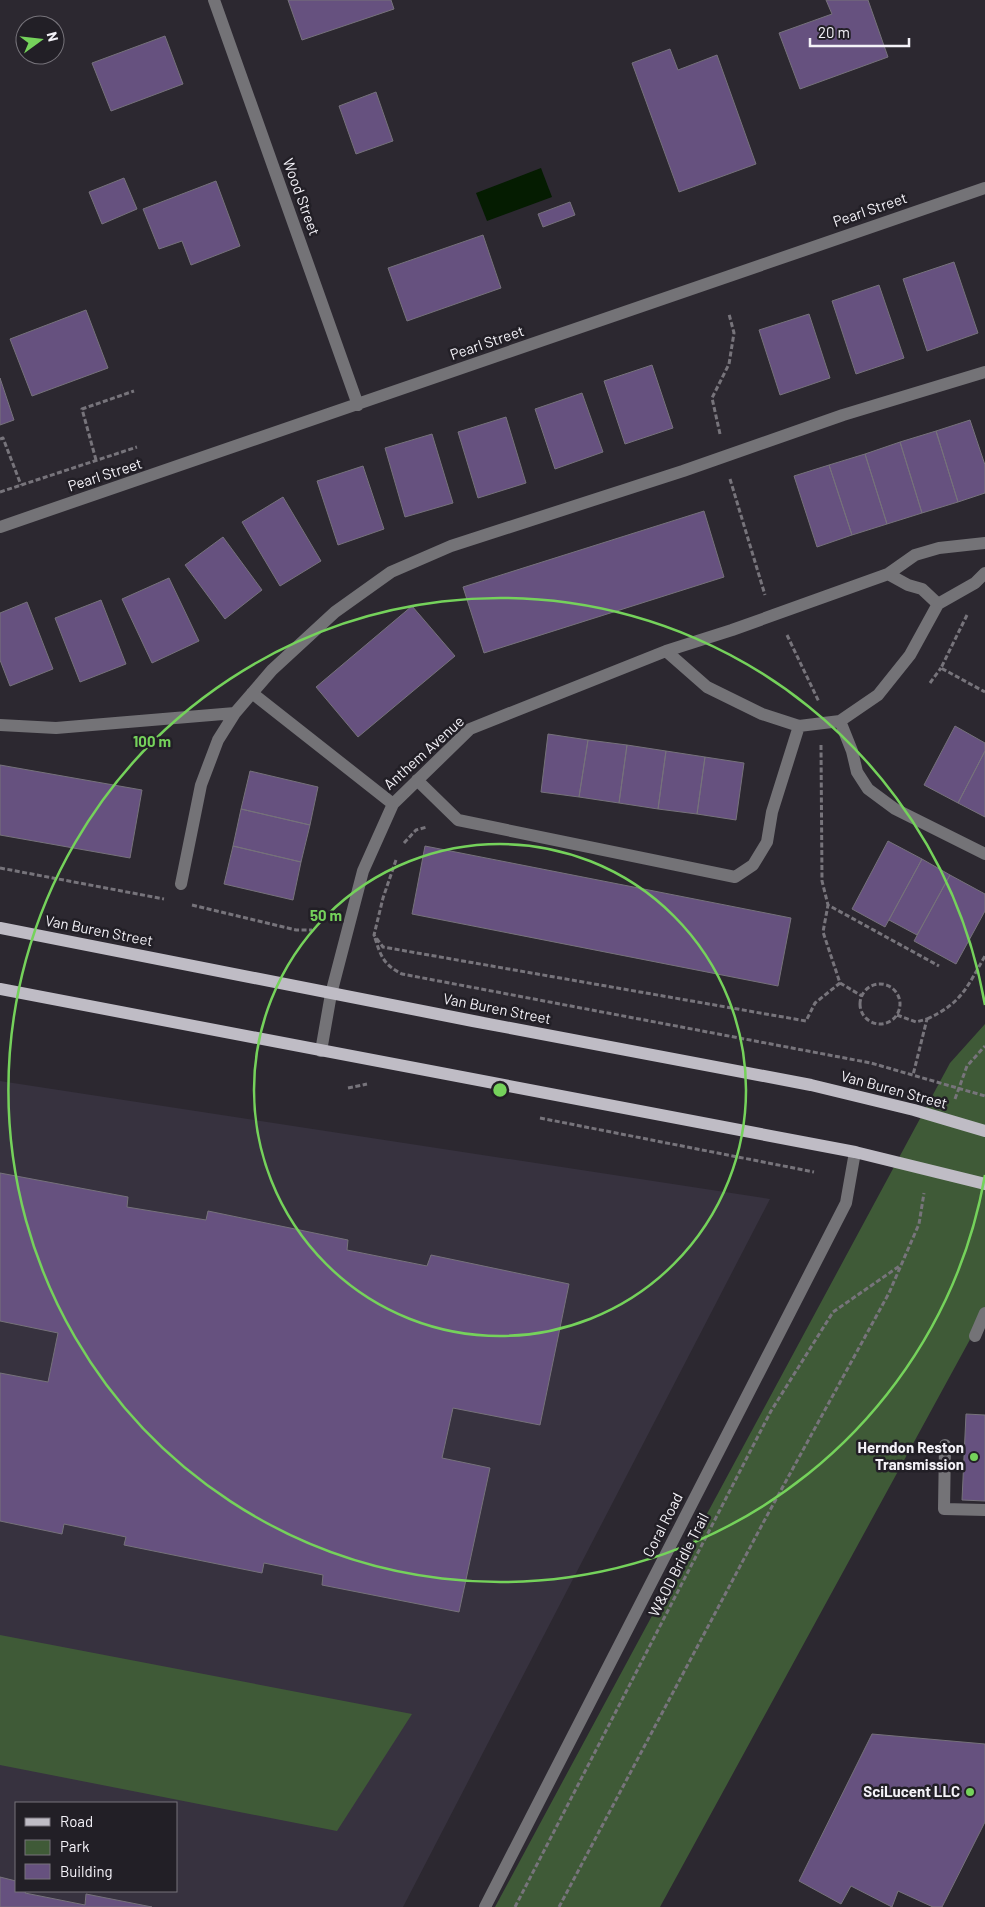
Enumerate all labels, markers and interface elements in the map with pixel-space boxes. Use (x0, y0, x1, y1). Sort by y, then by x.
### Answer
north arrow (15, 15, 65, 65)
scale bar (810, 15, 909, 47)
text: 20 m (818, 23, 850, 41)
text: N (44, 30, 62, 43)
street label: Wood Street (280, 156, 324, 238)
street label: Pearl Street (830, 188, 909, 230)
street label: Pearl Street (447, 321, 526, 363)
street label: Pearl Street (65, 454, 144, 495)
street label: Anthem Avenue (380, 712, 467, 793)
text: 100 m (133, 732, 171, 750)
text: 50 m (310, 906, 342, 924)
street label: Van Buren Street (44, 911, 155, 949)
street label: Van Buren Street (442, 989, 553, 1027)
street label: Van Buren Street (839, 1066, 949, 1112)
centre of rings (491, 1081, 509, 1099)
place label: Herndon Reston Transmission (858, 1438, 964, 1473)
marker: Herndon Reston Transmission (968, 1451, 980, 1463)
street label: Coral Road (638, 1489, 686, 1560)
street label: W&OD Bridle Trail (644, 1510, 712, 1619)
place label: SciLucent LLC (863, 1782, 960, 1800)
marker: SciLucent LLC (964, 1786, 976, 1798)
legend (15, 1802, 178, 1892)
text: Road (60, 1812, 93, 1830)
text: Park (60, 1837, 90, 1855)
text: Building (60, 1862, 113, 1880)

